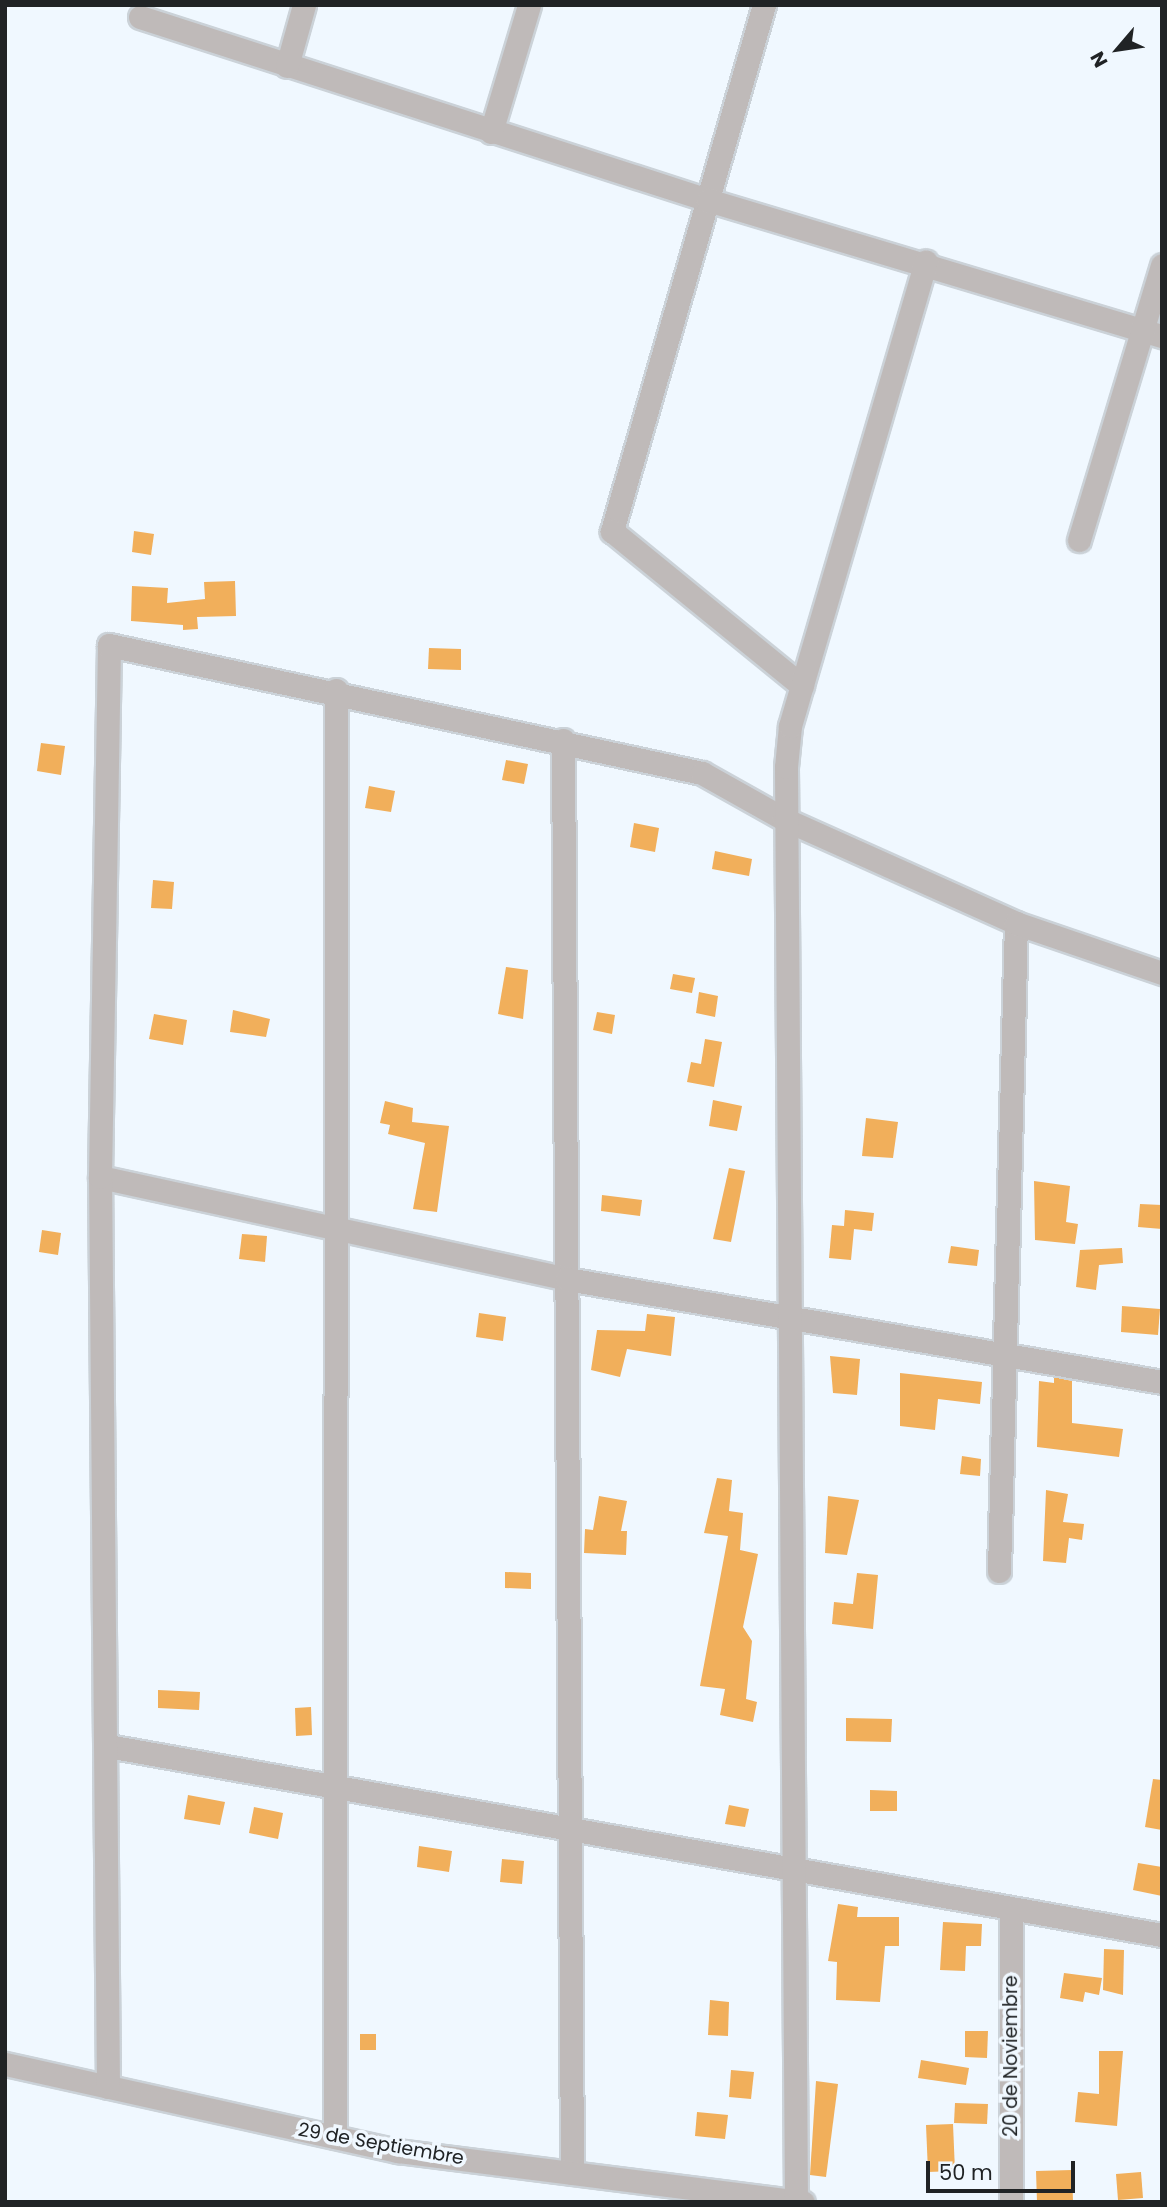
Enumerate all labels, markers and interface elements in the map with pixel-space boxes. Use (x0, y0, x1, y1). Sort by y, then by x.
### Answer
north arrow (1083, 14, 1153, 84)
text: N (1084, 47, 1114, 72)
street label: 20 de Noviembre (1000, 1975, 1022, 2137)
street label: 29 de Septiembre (296, 2118, 466, 2170)
scale bar (929, 2148, 1078, 2192)
text: 50 m (939, 2158, 993, 2187)

